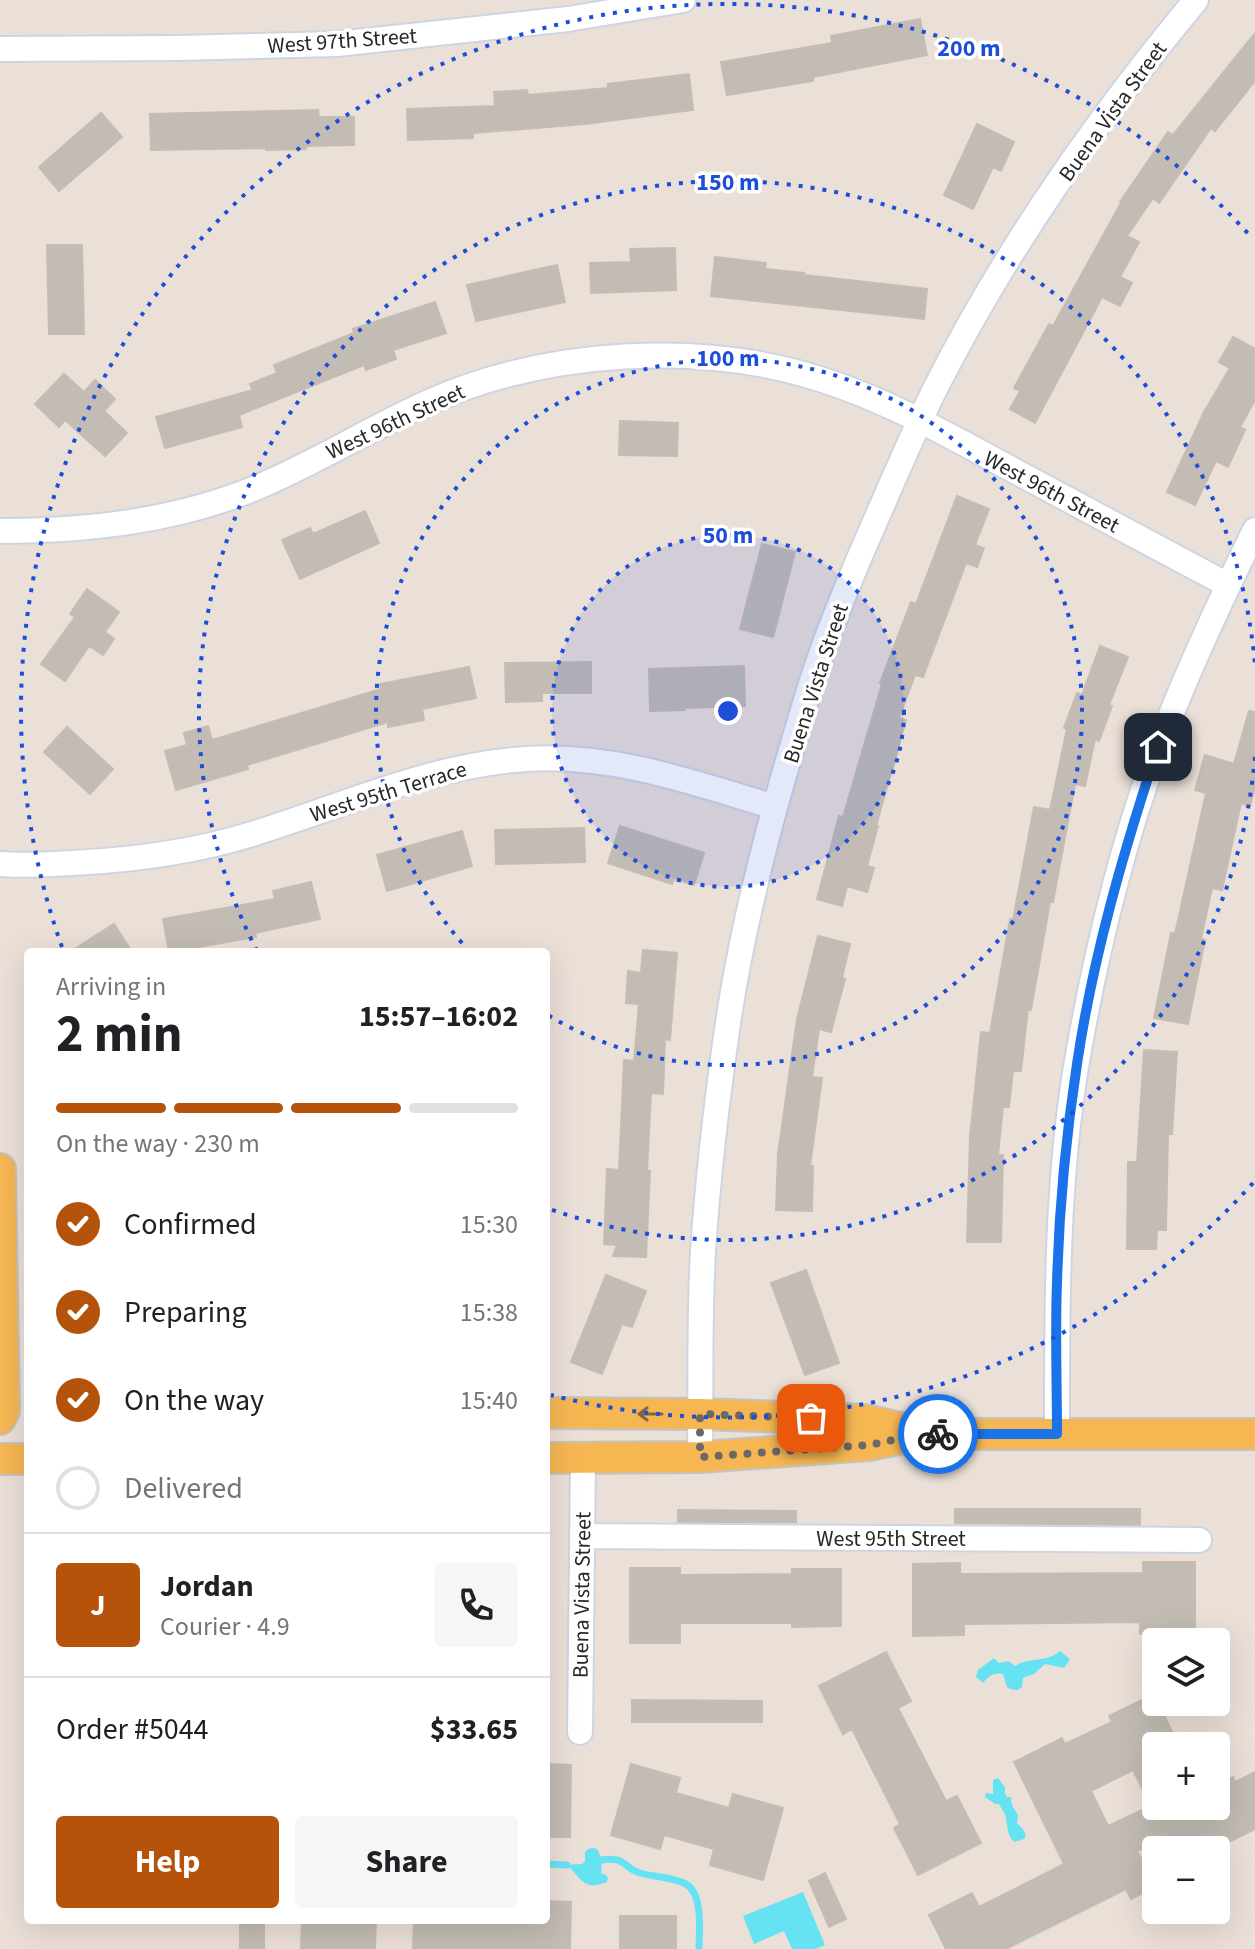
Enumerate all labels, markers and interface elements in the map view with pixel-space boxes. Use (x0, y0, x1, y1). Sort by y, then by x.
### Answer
street label: West 97th Street (266, 20, 418, 62)
text: 200 m (937, 31, 1001, 66)
street label: Buena Vista Street (1051, 34, 1175, 188)
text: 150 m (696, 165, 760, 200)
text: 100 m (696, 341, 760, 376)
street label: West 96th Street (321, 376, 470, 468)
street label: West 96th Street (978, 443, 1126, 541)
text: 50 m (703, 518, 753, 553)
street label: Buena Vista Street (775, 599, 857, 767)
centre of rings (714, 697, 742, 725)
pin (1124, 713, 1192, 781)
icon: home (1136, 725, 1180, 769)
street label: West 95th Terrace (306, 753, 471, 831)
text: Arriving in (56, 968, 166, 1005)
text: 15:57–16:02 (359, 995, 518, 1038)
text: 2 min (56, 998, 183, 1072)
text: On the way · 230 m (56, 1125, 260, 1162)
icon: check (56, 1202, 100, 1246)
text: Confirmed (124, 1203, 257, 1246)
text: 15:30 (460, 1206, 518, 1243)
icon: check (56, 1290, 100, 1334)
text: Preparing (124, 1291, 247, 1334)
text: 15:38 (460, 1294, 518, 1331)
icon: check (56, 1378, 100, 1422)
text: On the way (124, 1379, 264, 1422)
text: 15:40 (460, 1382, 518, 1419)
pin (777, 1384, 845, 1452)
courier (898, 1394, 978, 1474)
icon: bag (789, 1396, 833, 1440)
one-way arrow (637, 1406, 664, 1422)
icon: bike (916, 1412, 960, 1456)
text: Delivered (124, 1467, 243, 1510)
street label: Buena Vista Street (565, 1511, 599, 1679)
street label: West 95th Street (816, 1523, 966, 1555)
button: phone (434, 1563, 518, 1647)
text: Jordan (160, 1565, 254, 1608)
text: J (90, 1584, 106, 1627)
text: Courier · 4.9 (160, 1608, 290, 1645)
map controls (1142, 1628, 1230, 1924)
button: layers (1142, 1628, 1230, 1716)
text: Order #5044 (56, 1708, 209, 1751)
text: $33.65 (430, 1708, 518, 1751)
button: + (1142, 1732, 1230, 1820)
button: Help (56, 1816, 279, 1908)
button: Share (295, 1816, 518, 1908)
button: − (1142, 1836, 1230, 1924)

